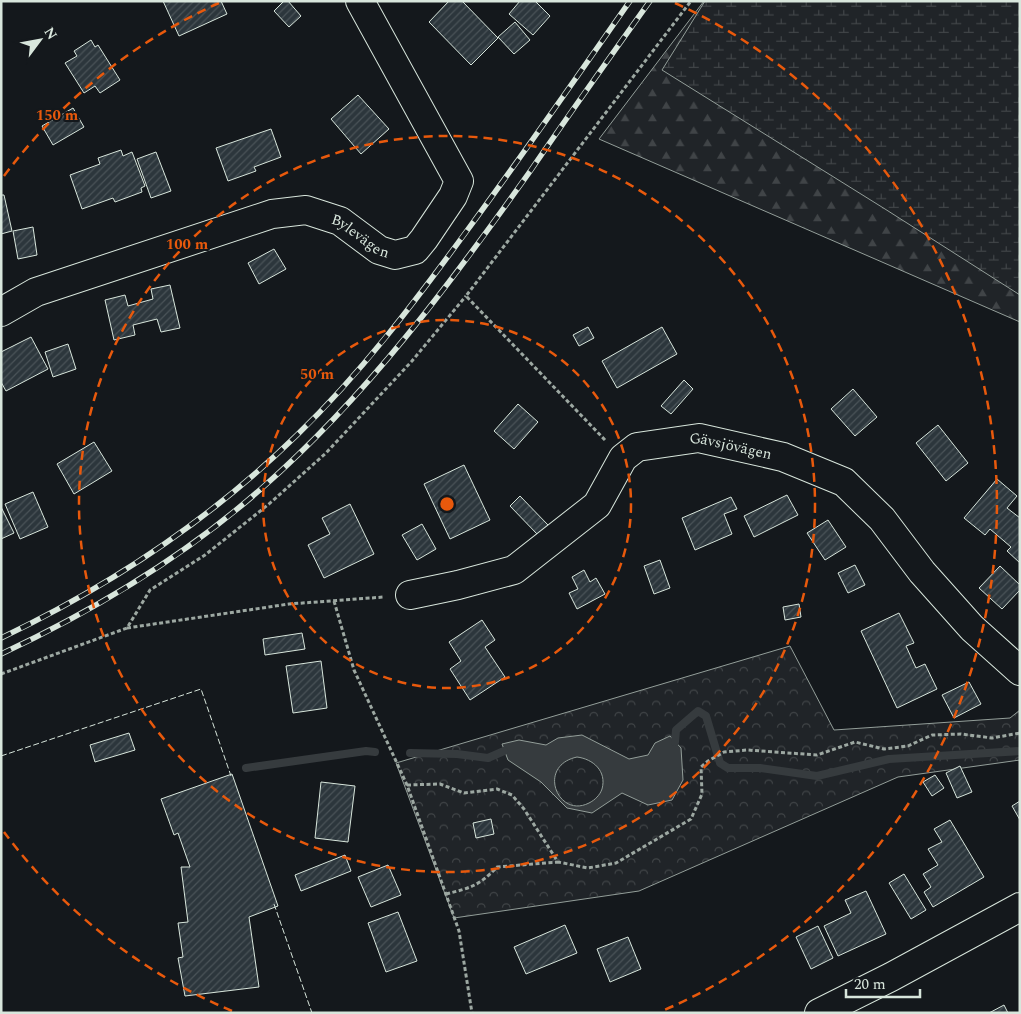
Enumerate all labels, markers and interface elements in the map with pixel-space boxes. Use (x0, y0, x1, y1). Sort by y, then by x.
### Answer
north arrow (15, 15, 65, 65)
text: N (39, 23, 63, 44)
text: 150 m (36, 104, 79, 127)
street label: Bylevägen (328, 207, 392, 264)
text: 100 m (166, 233, 209, 256)
text: 50 m (300, 363, 335, 386)
street label: Gävsjövägen (688, 426, 774, 466)
centre of rings (438, 495, 456, 513)
scale bar (846, 966, 920, 998)
text: 20 m (854, 973, 886, 996)

